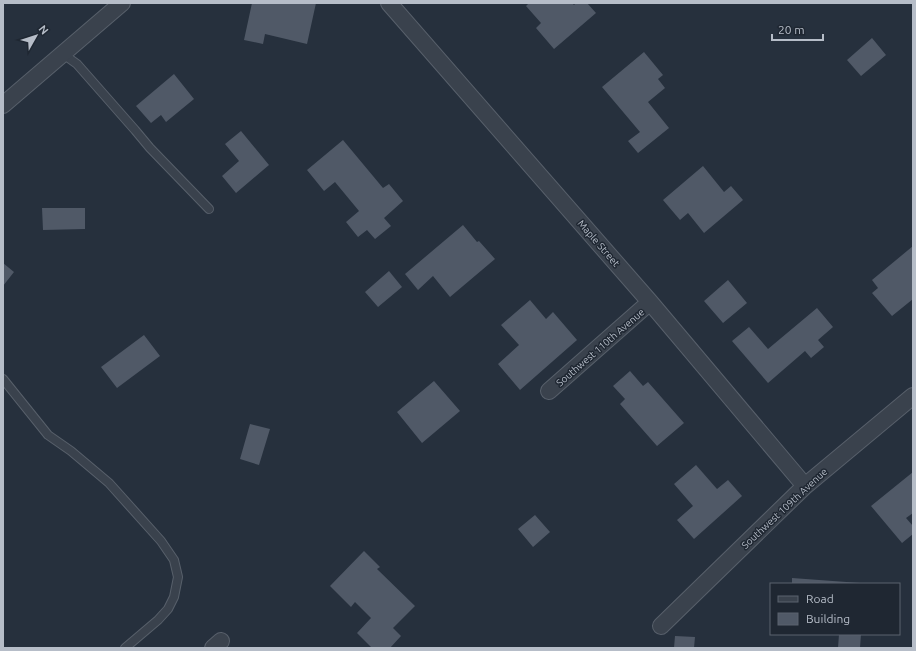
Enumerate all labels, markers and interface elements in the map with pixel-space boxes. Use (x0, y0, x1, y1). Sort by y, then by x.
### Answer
north arrow (16, 16, 56, 56)
scale bar (772, 16, 823, 42)
text: N (37, 23, 51, 37)
text: 20 m (778, 23, 805, 36)
street label: Maple Street (575, 218, 622, 269)
street label: Southwest 110th Avenue (554, 306, 647, 389)
street label: Southwest 109th Avenue (739, 466, 829, 551)
legend (770, 583, 900, 635)
text: Road (806, 592, 834, 605)
text: Building (806, 612, 850, 625)

